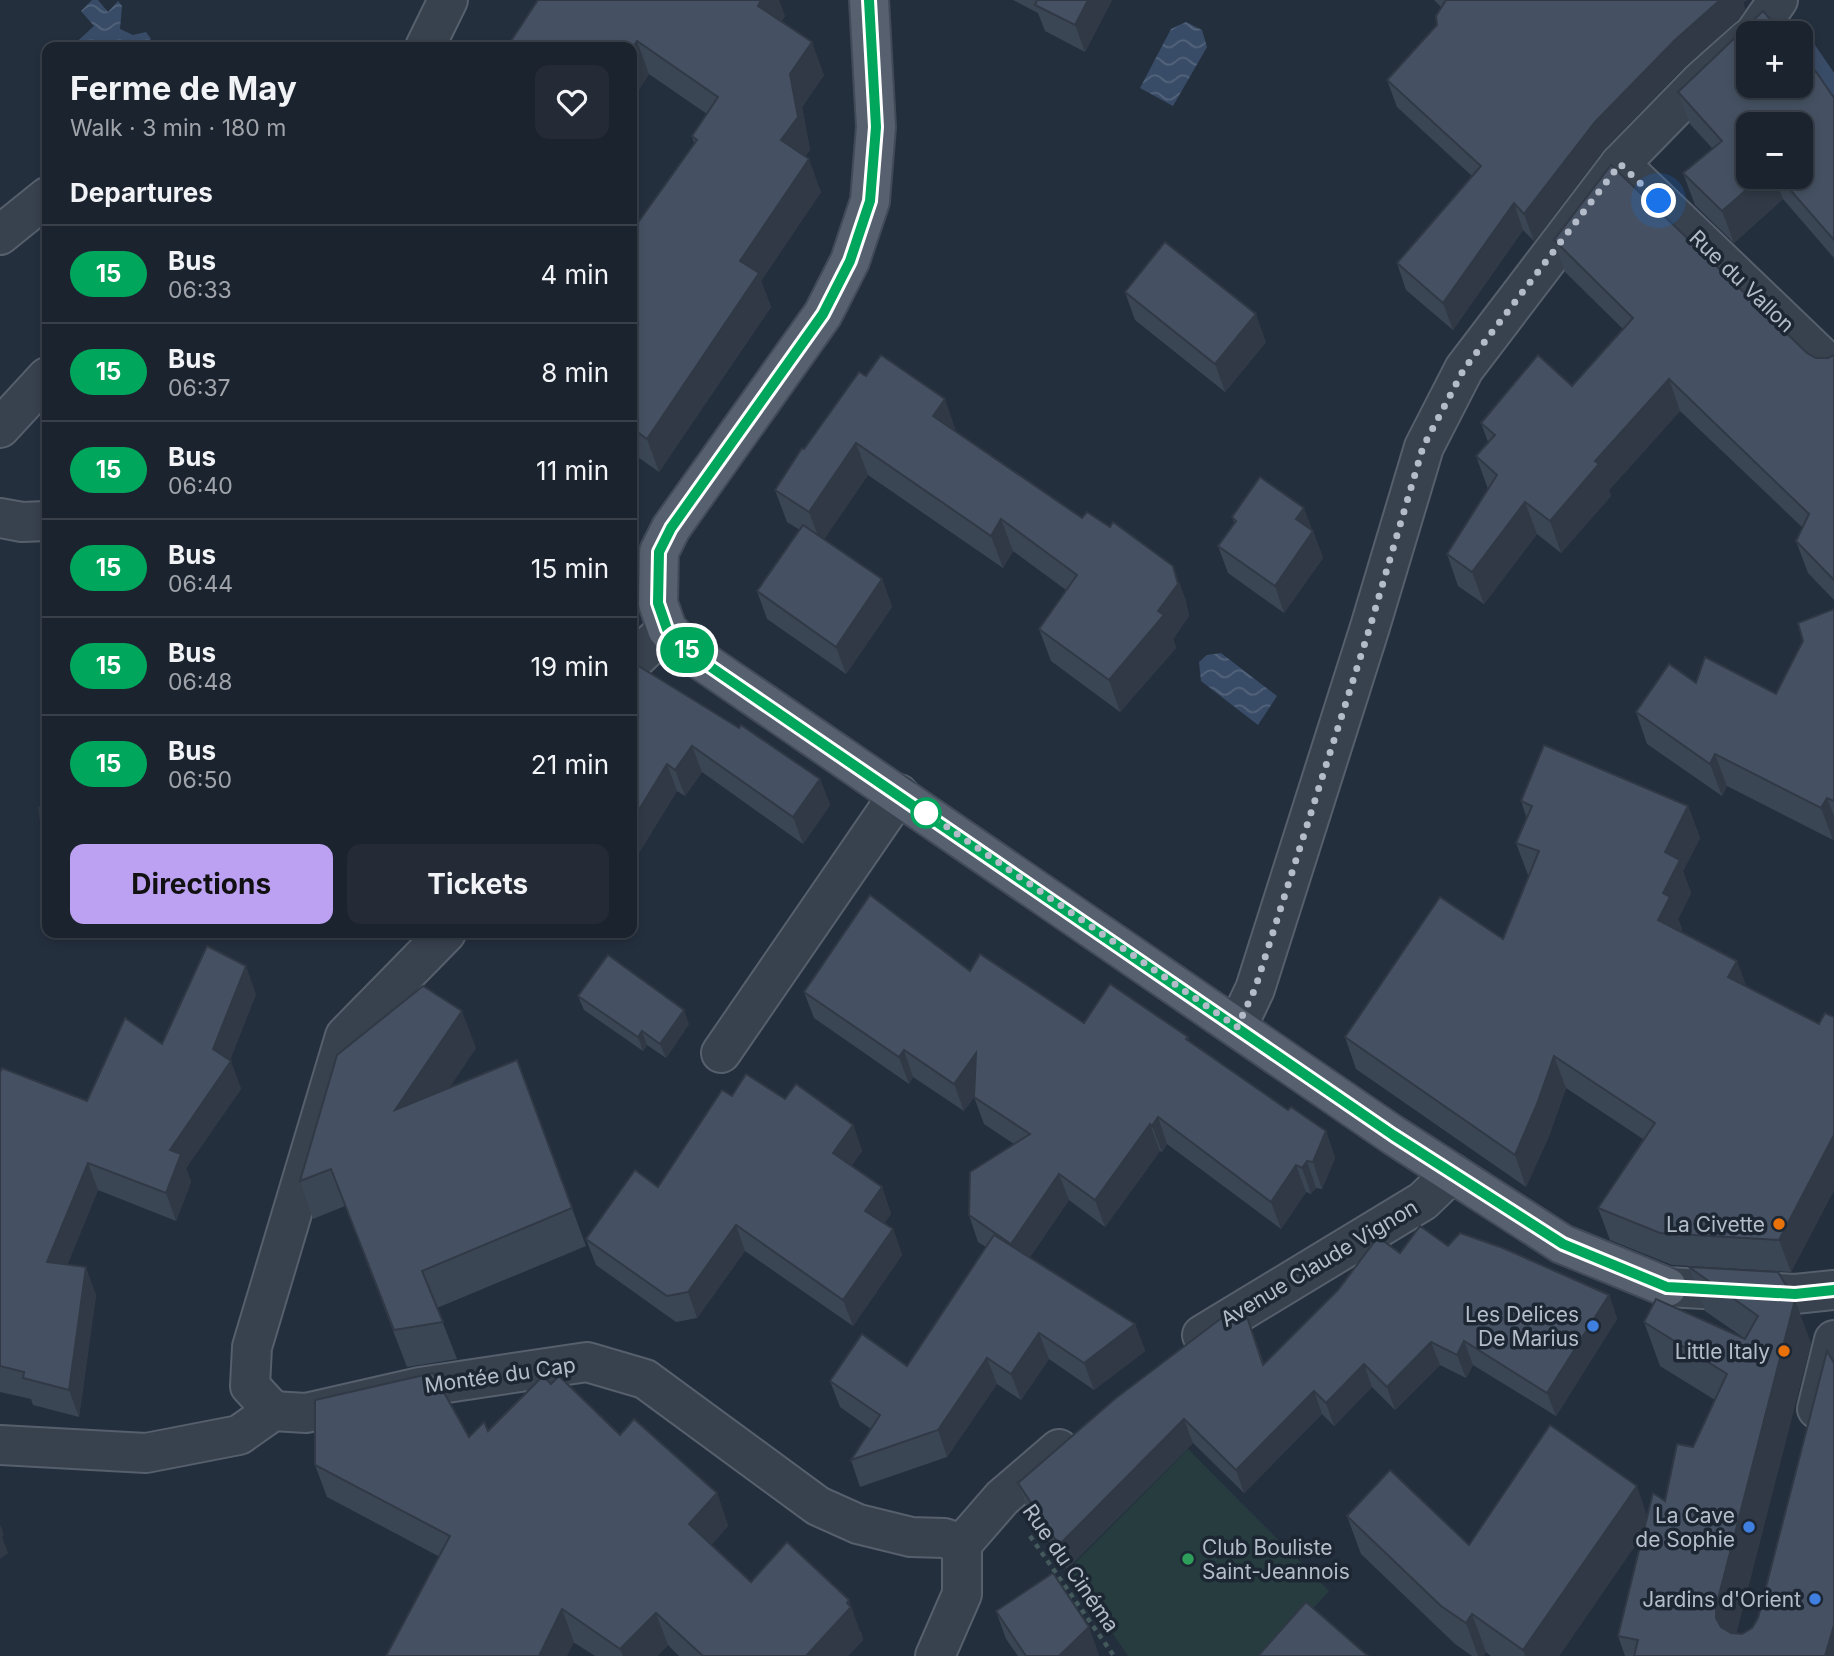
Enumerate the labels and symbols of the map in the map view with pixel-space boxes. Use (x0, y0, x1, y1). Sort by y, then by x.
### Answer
your location (1641, 183, 1676, 218)
street label: Rue du Vallon (1685, 225, 1799, 337)
line badge: 15 (656, 627, 718, 673)
unlabelled marker (911, 798, 941, 828)
street label: Avenue Claude Vignon (1216, 1194, 1422, 1332)
place label: La Civette (1666, 1212, 1765, 1237)
marker: La Civette (1771, 1216, 1787, 1232)
place label: Les Delices De Marius (1465, 1302, 1579, 1351)
marker: Les Delices De Marius (1585, 1318, 1601, 1334)
place label: Little Italy (1675, 1339, 1770, 1364)
marker: Little Italy (1776, 1343, 1792, 1359)
street label: Montée du Cap (423, 1352, 577, 1398)
street label: Rue du Cinéma (1018, 1499, 1124, 1637)
place label: La Cave de Sophie (1635, 1503, 1735, 1552)
marker: La Cave de Sophie (1741, 1519, 1757, 1535)
place label: Club Bouliste Saint-Jeannois (1202, 1535, 1350, 1584)
marker: Club Bouliste Saint-Jeannois (1180, 1551, 1196, 1567)
place label: Jardins d'Orient (1642, 1587, 1801, 1612)
marker: Jardins d'Orient (1807, 1591, 1823, 1607)

